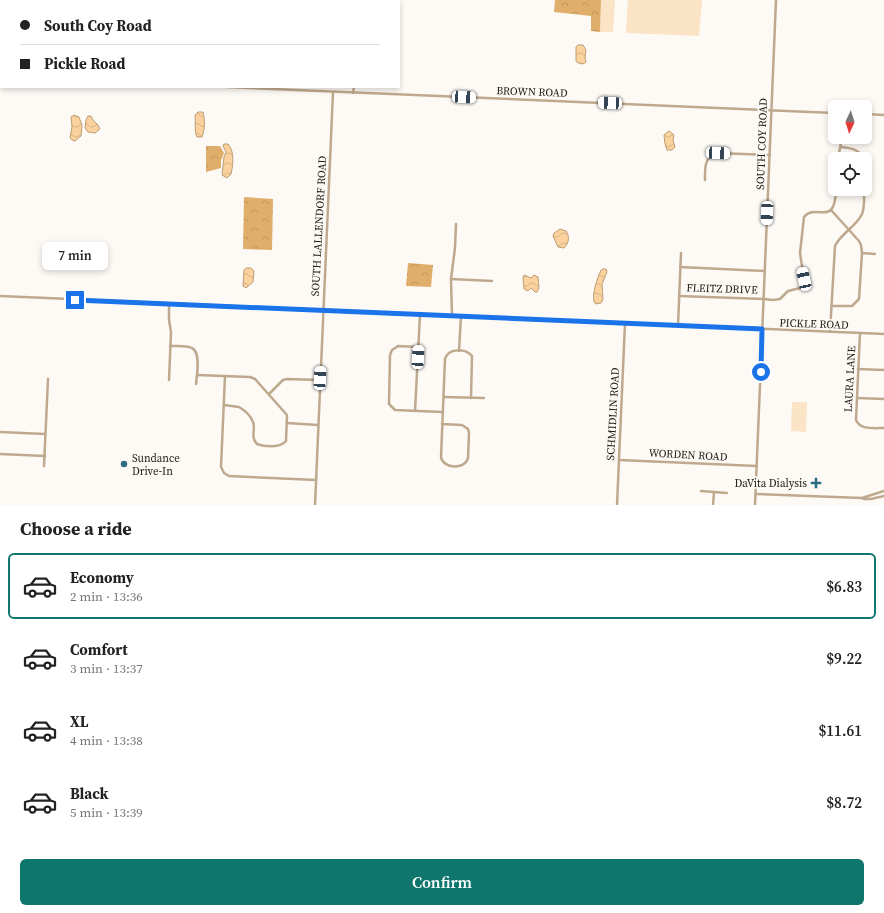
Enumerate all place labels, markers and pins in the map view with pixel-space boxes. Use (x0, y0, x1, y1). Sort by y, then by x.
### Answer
place label: Sundance Drive-In (132, 451, 180, 479)
marker: Sundance Drive-In (119, 459, 129, 469)
place label: DaVita Dialysis (734, 476, 807, 491)
marker: DaVita Dialysis (810, 477, 822, 489)

